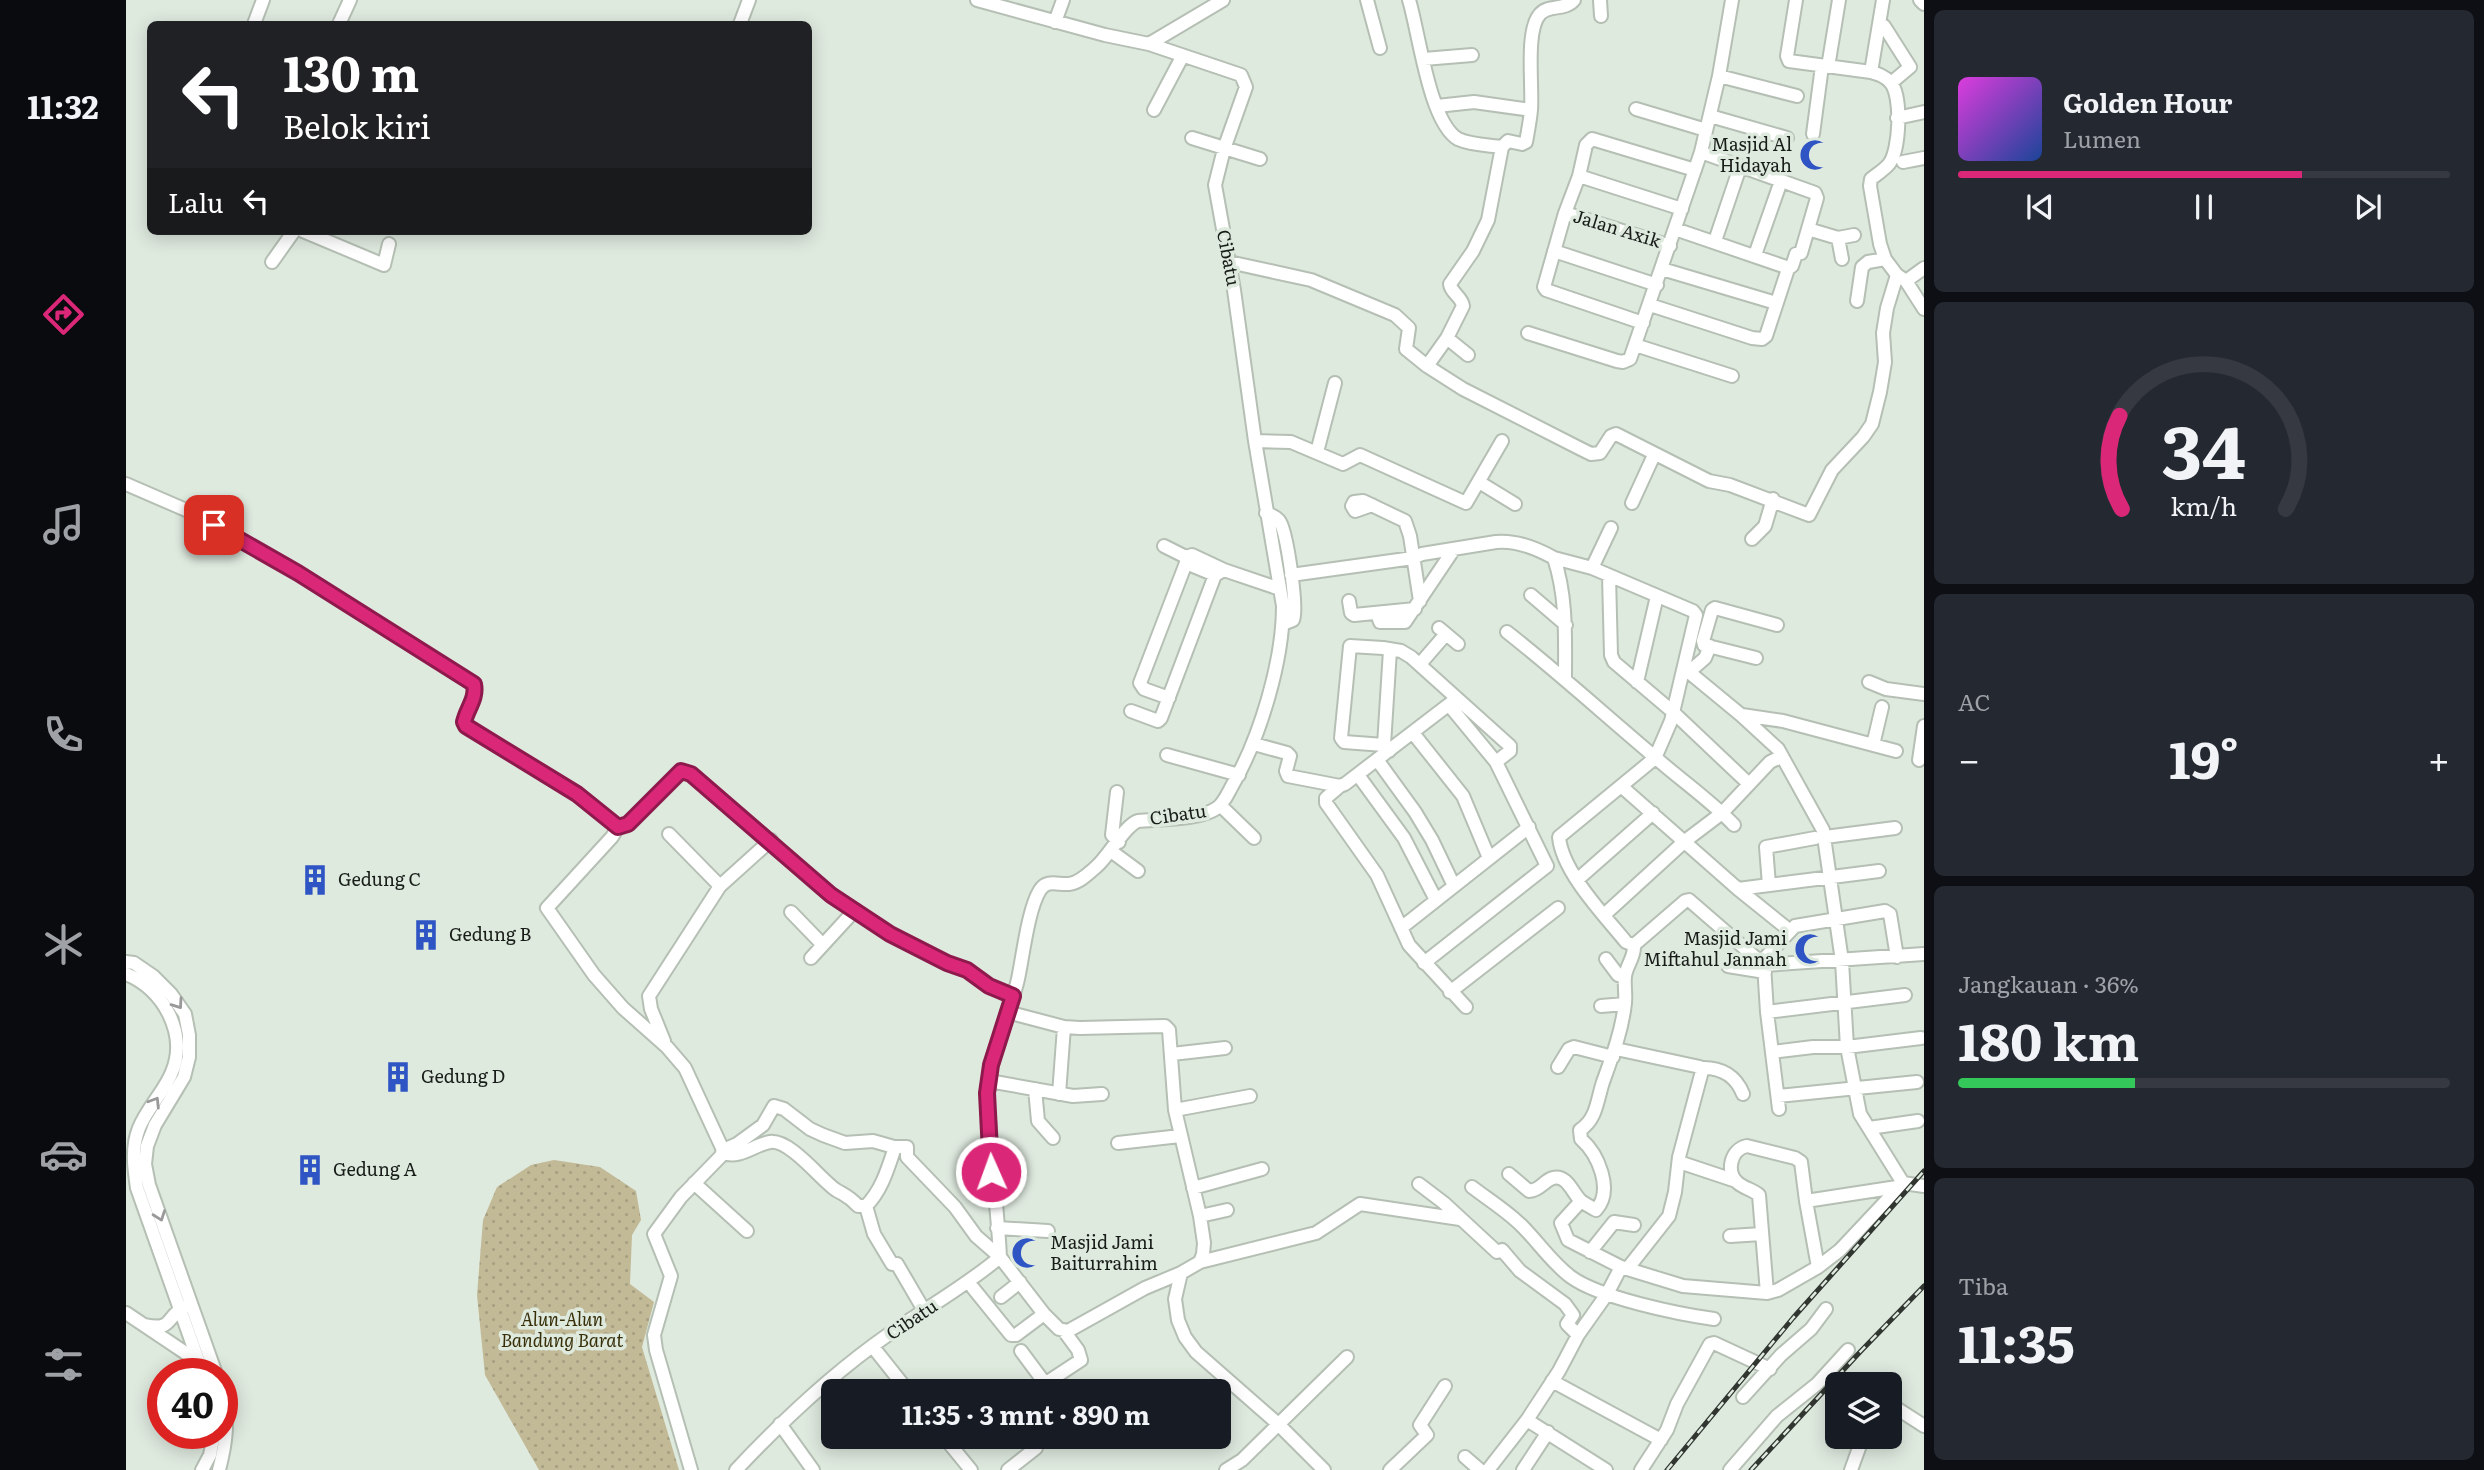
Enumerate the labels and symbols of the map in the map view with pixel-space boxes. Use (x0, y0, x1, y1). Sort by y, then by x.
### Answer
place label: Masjid Al Hidayah (1711, 130, 1792, 178)
mosque icon: Masjid Al Hidayah (1798, 138, 1832, 172)
street label: Jalan Axik (1570, 201, 1666, 254)
street label: Cibatu (1211, 227, 1248, 288)
pin (184, 495, 244, 555)
street label: Cibatu (1148, 796, 1208, 831)
building icon: Gedung C (298, 863, 332, 897)
place label: Gedung C (338, 865, 421, 892)
building icon: Gedung B (409, 918, 443, 952)
place label: Gedung B (449, 920, 532, 947)
place label: Masjid Jami Miftahul Jannah (1644, 924, 1787, 972)
mosque icon: Masjid Jami Miftahul Jannah (1793, 932, 1827, 966)
one-way arrow (169, 996, 182, 1009)
building icon: Gedung D (381, 1060, 415, 1094)
place label: Gedung D (421, 1062, 505, 1089)
one-way arrow (146, 1096, 159, 1109)
position arrow (954, 1135, 1028, 1209)
building icon: Gedung A (293, 1153, 327, 1187)
place label: Gedung A (333, 1155, 417, 1182)
one-way arrow (152, 1209, 166, 1221)
place label: Masjid Jami Baiturrahim (1050, 1228, 1158, 1276)
mosque icon: Masjid Jami Baiturrahim (1010, 1236, 1044, 1270)
street label: Cibatu (880, 1292, 942, 1346)
park label: Alun-Alun Bandung Barat (501, 1305, 623, 1353)
speed limit sign: 40 (147, 1358, 238, 1449)

